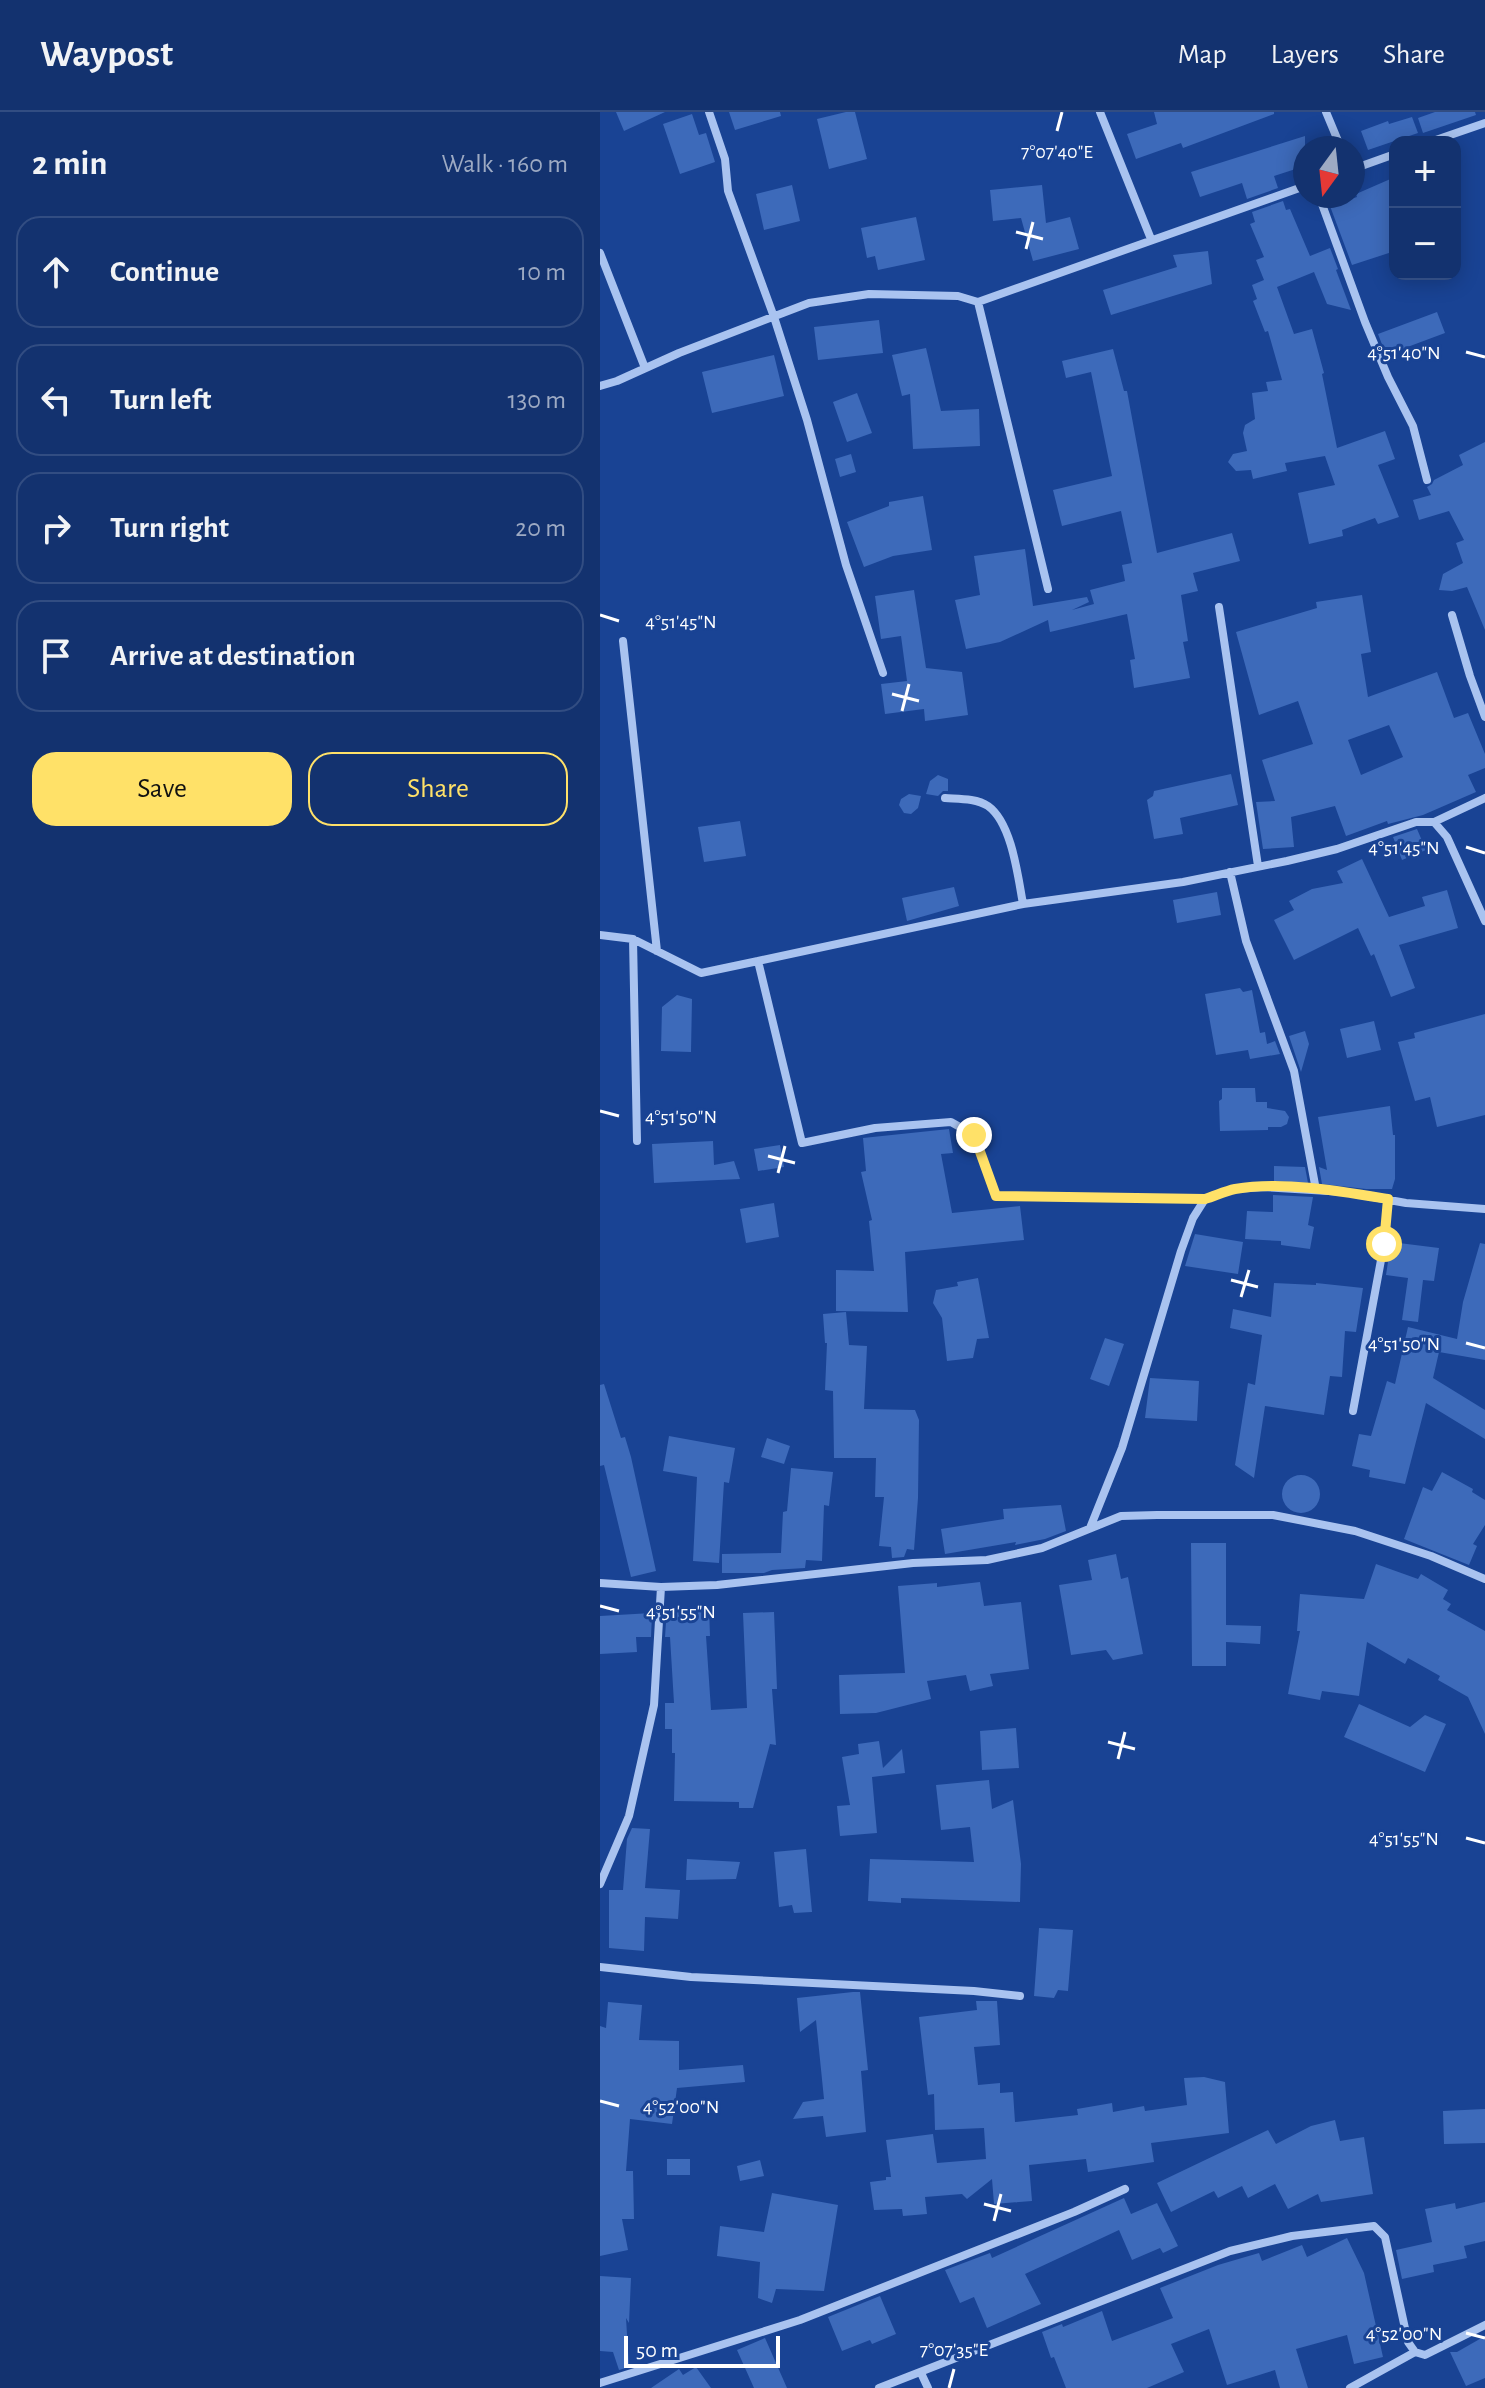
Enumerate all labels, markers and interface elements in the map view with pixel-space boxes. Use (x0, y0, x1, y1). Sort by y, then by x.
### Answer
text: Waypost (40, 36, 173, 74)
text: Map (1178, 41, 1227, 69)
text: Layers (1271, 41, 1339, 69)
text: Share (1383, 41, 1445, 69)
north arrow (1293, 136, 1365, 208)
map controls (1389, 136, 1461, 280)
button: + (1389, 136, 1461, 208)
text: 7°07'40"E (1021, 142, 1093, 162)
text: 2 min (32, 147, 107, 181)
text: Walk · 160 m (441, 151, 568, 177)
button: − (1389, 208, 1461, 280)
icon: ahead (34, 250, 78, 294)
text: Continue (110, 257, 219, 287)
text: 10 m (518, 259, 566, 285)
text: 4°51'40"N (1367, 343, 1441, 363)
icon: left (34, 378, 78, 422)
text: Turn left (110, 385, 211, 415)
text: 130 m (508, 387, 566, 413)
icon: right (34, 506, 78, 550)
text: Turn right (110, 513, 229, 543)
text: 20 m (515, 515, 566, 541)
text: 4°51'45"N (645, 612, 717, 632)
icon: arrive (34, 634, 78, 678)
text: Arrive at destination (110, 641, 356, 671)
button: Save (32, 752, 292, 826)
button: Share (308, 752, 568, 826)
text: 4°51'45"N (1368, 838, 1440, 858)
text: 4°51'50"N (645, 1107, 717, 1127)
route end (956, 1117, 992, 1153)
route start (1366, 1226, 1402, 1262)
text: 4°51'50"N (1368, 1334, 1440, 1354)
text: 4°51'55"N (646, 1602, 716, 1622)
text: 4°51'55"N (1369, 1829, 1439, 1849)
text: 4°52'00"N (643, 2097, 719, 2117)
text: 4°52'00"N (1366, 2324, 1442, 2344)
scale bar (624, 2332, 780, 2368)
text: 50 m (636, 2339, 678, 2361)
text: 7°07'35"E (920, 2340, 988, 2360)

